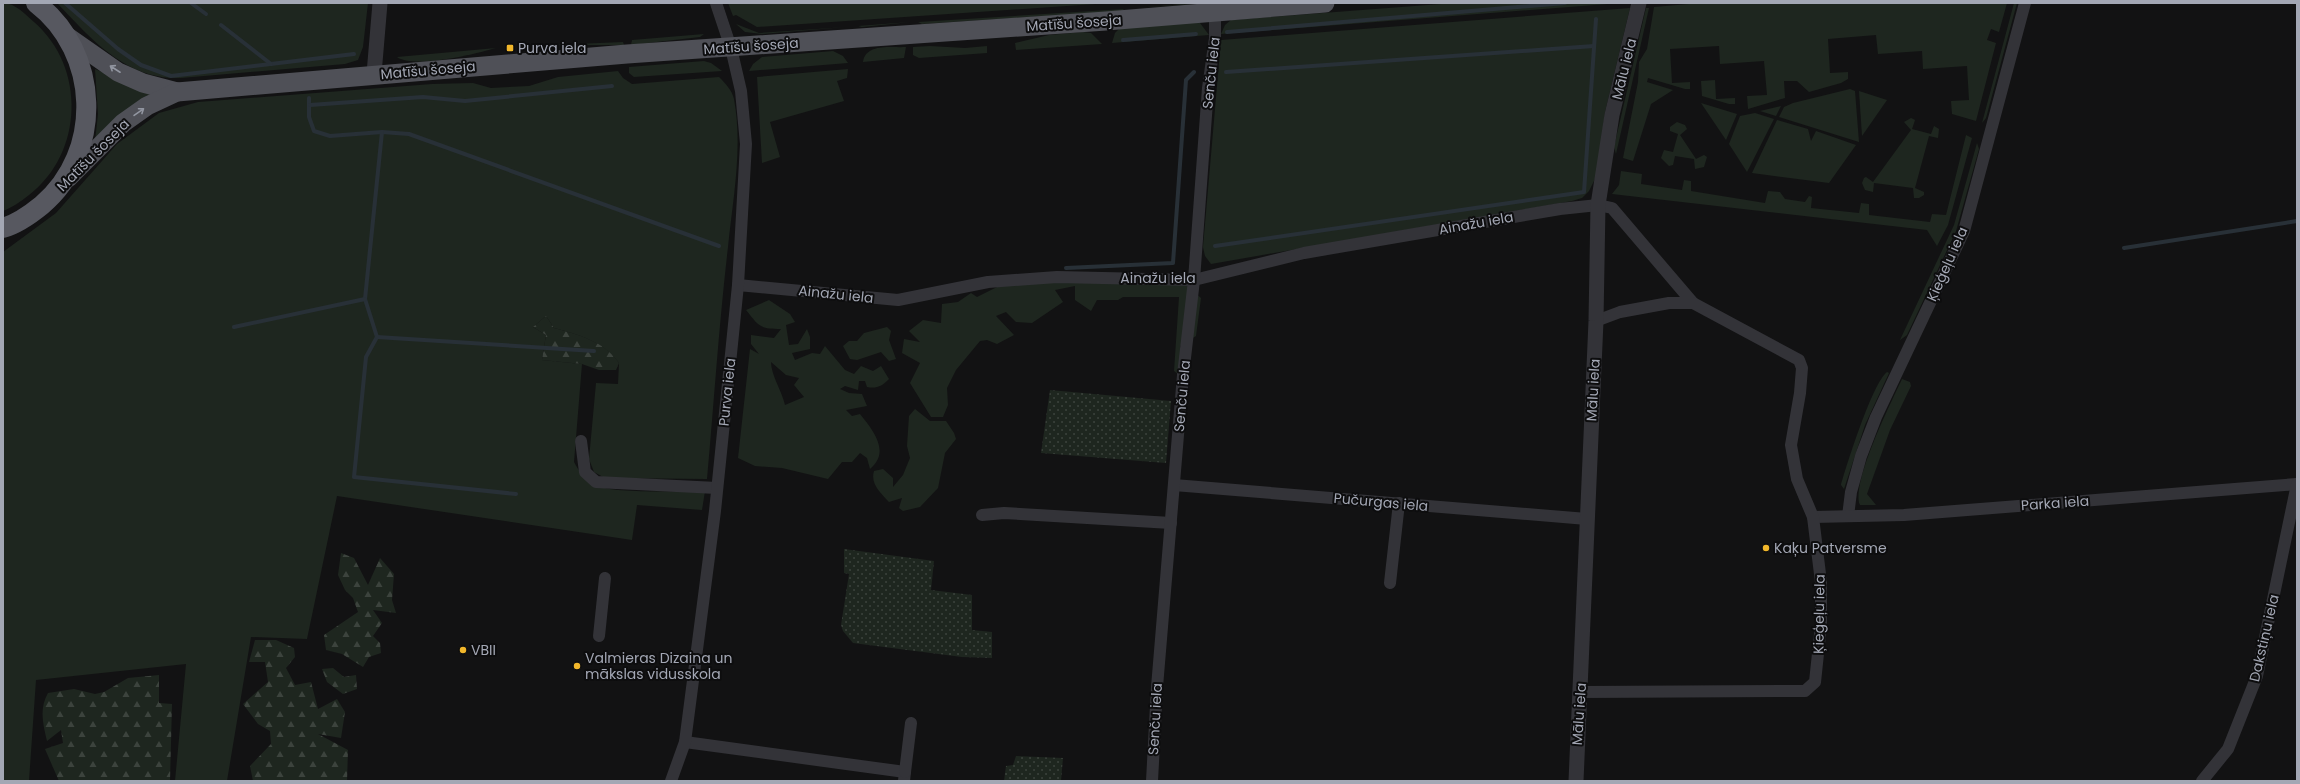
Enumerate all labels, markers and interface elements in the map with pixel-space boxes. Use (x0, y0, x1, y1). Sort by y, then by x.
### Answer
street label: Matīšu šoseja (1026, 10, 1122, 36)
street label: Matīšu šoseja (703, 33, 799, 59)
street label: Senču iela (1197, 36, 1225, 110)
street label: Mālu iela (1607, 36, 1641, 102)
place label: Purva iela (518, 38, 586, 58)
marker: Purva iela (505, 43, 515, 53)
street label: Matīšu šoseja (380, 56, 476, 84)
one-way arrow (109, 65, 120, 74)
one-way arrow (134, 108, 145, 116)
street label: Matīšu šoseja (52, 114, 134, 196)
street label: Ainažu iela (1437, 207, 1515, 239)
street label: Ķieģeļu iela (1922, 223, 1972, 305)
street label: Ainažu iela (1120, 268, 1196, 288)
street label: Ainažu iela (797, 280, 875, 308)
street label: Purva iela (713, 357, 741, 427)
street label: Mālu iela (1581, 358, 1605, 422)
street label: Senču iela (1169, 359, 1195, 433)
street label: Pučurgas iela (1333, 488, 1429, 516)
street label: Parka iela (2020, 491, 2090, 515)
place label: Kaķu Patversme (1774, 538, 1887, 558)
marker: Kaķu Patversme (1761, 543, 1771, 553)
street label: Ķieģeļu iela (1808, 574, 1830, 654)
street label: Dakstiņu iela (2244, 592, 2284, 684)
place label: VBII (471, 640, 496, 660)
marker: VBII (458, 645, 468, 655)
place label: Valmieras Dizaina un mākslas vidusskola (585, 648, 732, 684)
marker: Valmieras Dizaina un mākslas vidusskola (572, 661, 582, 671)
street label: Senču iela (1143, 682, 1167, 756)
street label: Mālu iela (1567, 682, 1591, 746)

